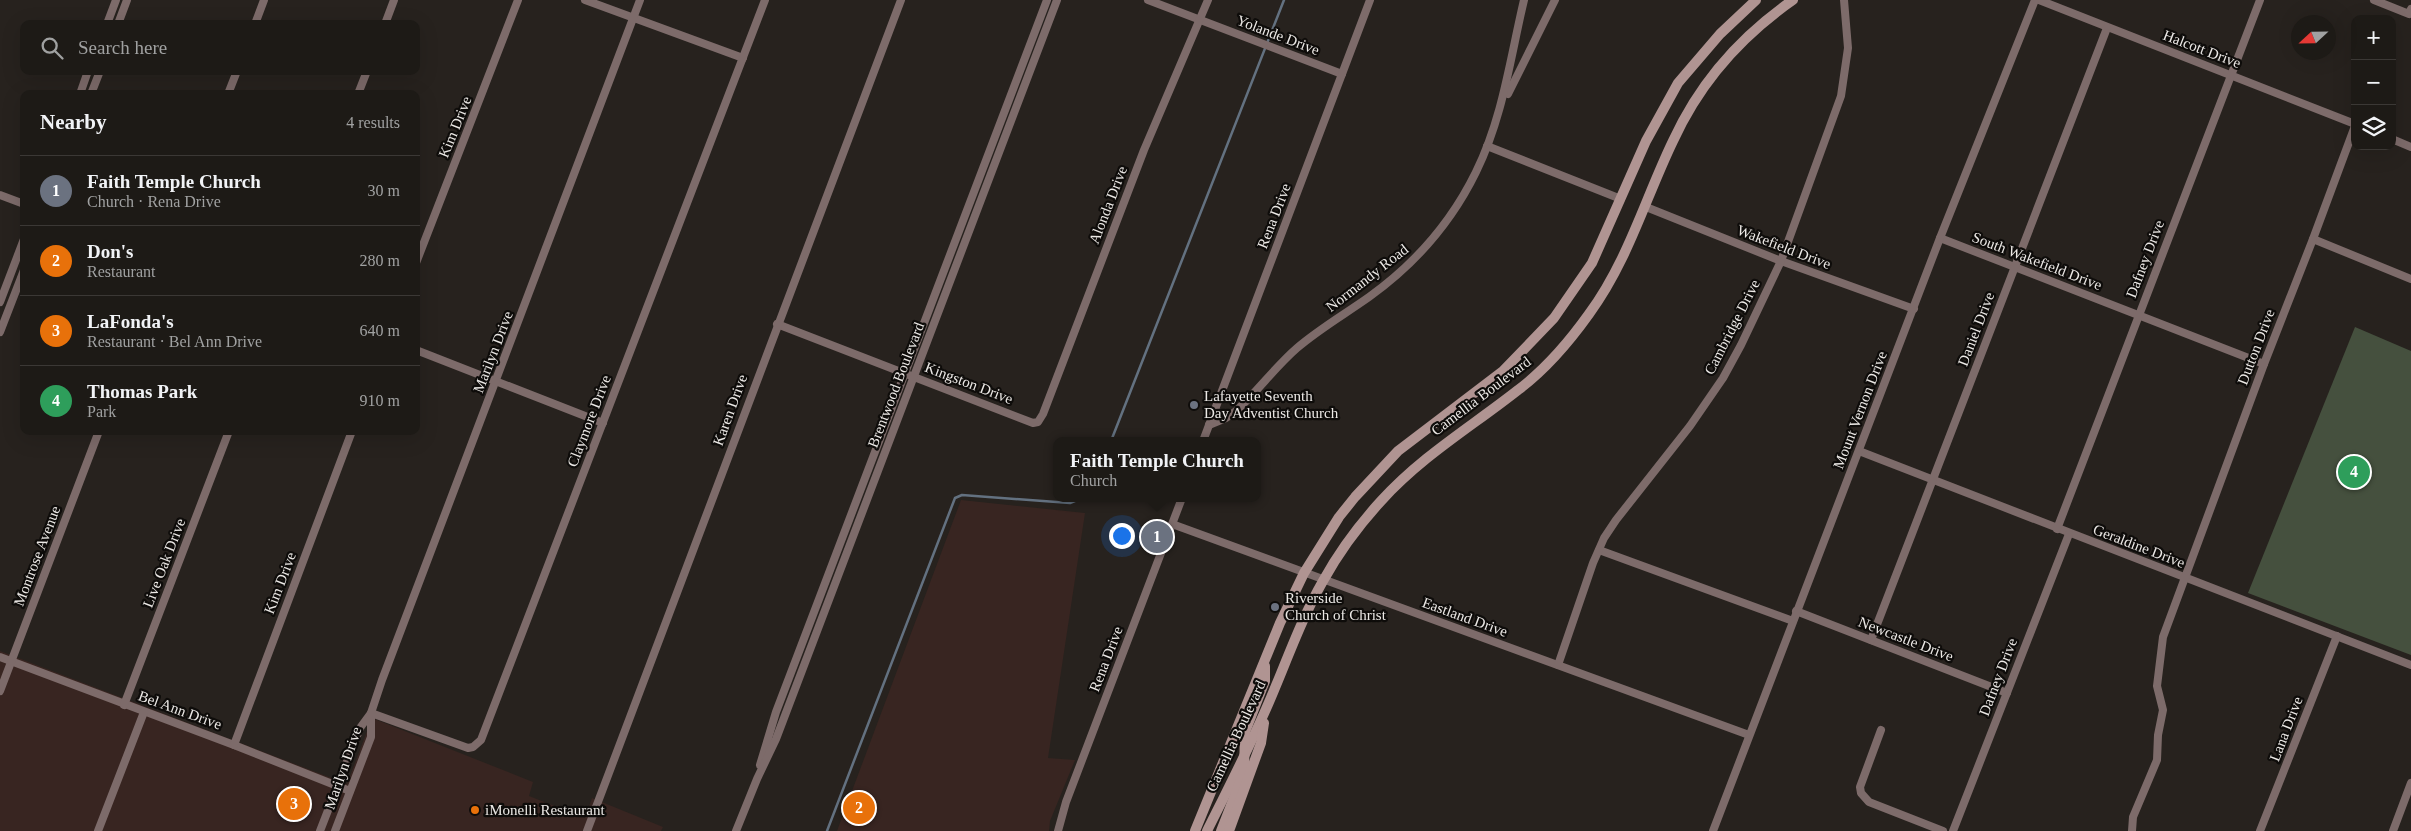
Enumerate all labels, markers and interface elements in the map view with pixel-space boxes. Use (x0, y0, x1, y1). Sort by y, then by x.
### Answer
street label: Yolande Drive (1234, 12, 1322, 58)
north arrow (2291, 15, 2336, 60)
map controls (2351, 15, 2396, 150)
button: + (2351, 15, 2396, 60)
search box (20, 20, 420, 75)
street label: Halcott Drive (2161, 27, 2243, 71)
icon: search (38, 34, 66, 62)
text: Search here (78, 37, 167, 58)
button: − (2351, 60, 2396, 105)
street label: Kim Drive (435, 94, 475, 160)
button: layers (2351, 105, 2396, 150)
text: Nearby (40, 110, 107, 134)
text: 4 results (346, 114, 400, 131)
street label: Alonda Drive (1086, 164, 1130, 246)
text: Faith Temple Church (87, 171, 261, 192)
street label: Rena Drive (1254, 181, 1294, 251)
text: 1 (52, 182, 60, 199)
text: 30 m (368, 182, 400, 199)
text: Church · Rena Drive (87, 193, 221, 210)
street label: Dafney Drive (2123, 218, 2167, 300)
street label: Wakefield Drive (1735, 222, 1833, 272)
street label: South Wakefield Drive (1970, 229, 2104, 293)
text: Don's (87, 241, 133, 262)
street label: Normandy Road (1323, 241, 1412, 315)
text: 2 (52, 252, 60, 269)
text: 280 m (360, 252, 400, 269)
text: Restaurant (87, 263, 155, 280)
street label: Cambridge Drive (1701, 276, 1763, 377)
street label: Daniel Drive (1955, 289, 1998, 368)
street label: Dutton Drive (2234, 307, 2278, 387)
street label: Marilyn Drive (470, 309, 516, 395)
text: LaFonda's (87, 311, 174, 332)
street label: Brentwood Boulevard (865, 320, 927, 450)
text: 3 (52, 322, 60, 339)
text: 640 m (360, 322, 400, 339)
text: Restaurant · Bel Ann Drive (87, 333, 262, 350)
street label: Mount Vernon Drive (1830, 349, 1890, 471)
street label: Camellia Boulevard (1428, 353, 1534, 439)
street label: Kingston Drive (923, 359, 1016, 407)
street label: Karen Drive (710, 372, 750, 448)
street label: Claymore Drive (564, 373, 614, 469)
text: Thomas Park (87, 381, 197, 402)
place label: Lafayette Seventh Day Adventist Church (1204, 388, 1339, 421)
text: 4 (52, 392, 60, 409)
text: 910 m (360, 392, 400, 409)
marker: Lafayette Seventh Day Adventist Church (1188, 399, 1200, 411)
text: Park (87, 403, 116, 420)
popup (1053, 437, 1261, 502)
text: Faith Temple Church (1070, 450, 1244, 471)
pin: 4 (2338, 453, 2370, 491)
text: Church (1070, 472, 1117, 489)
street label: Montrose Avenue (11, 503, 64, 608)
street label: Live Oak Drive (140, 516, 188, 610)
pin: 1 (1141, 518, 1173, 556)
street label: Geraldine Drive (2091, 521, 2187, 571)
your location (1109, 523, 1135, 549)
street label: Kim Drive (261, 550, 299, 616)
place label: Riverside Church of Christ (1285, 590, 1387, 623)
street label: Eastland Drive (1420, 594, 1510, 640)
marker: Riverside Church of Christ (1269, 601, 1281, 613)
street label: Newcastle Drive (1856, 614, 1956, 665)
street label: Rena Drive (1086, 624, 1126, 694)
street label: Dafney Drive (1976, 636, 2020, 718)
street label: Camellia Boulevard (1203, 678, 1269, 794)
street label: Bel Ann Drive (136, 688, 224, 733)
street label: Lana Drive (2266, 694, 2306, 764)
street label: Marilyn Drive (321, 724, 365, 811)
pin: 3 (278, 785, 310, 823)
pin: 2 (843, 789, 875, 827)
place label: iMonelli Restaurant (485, 802, 605, 818)
marker: iMonelli Restaurant (469, 804, 481, 816)

